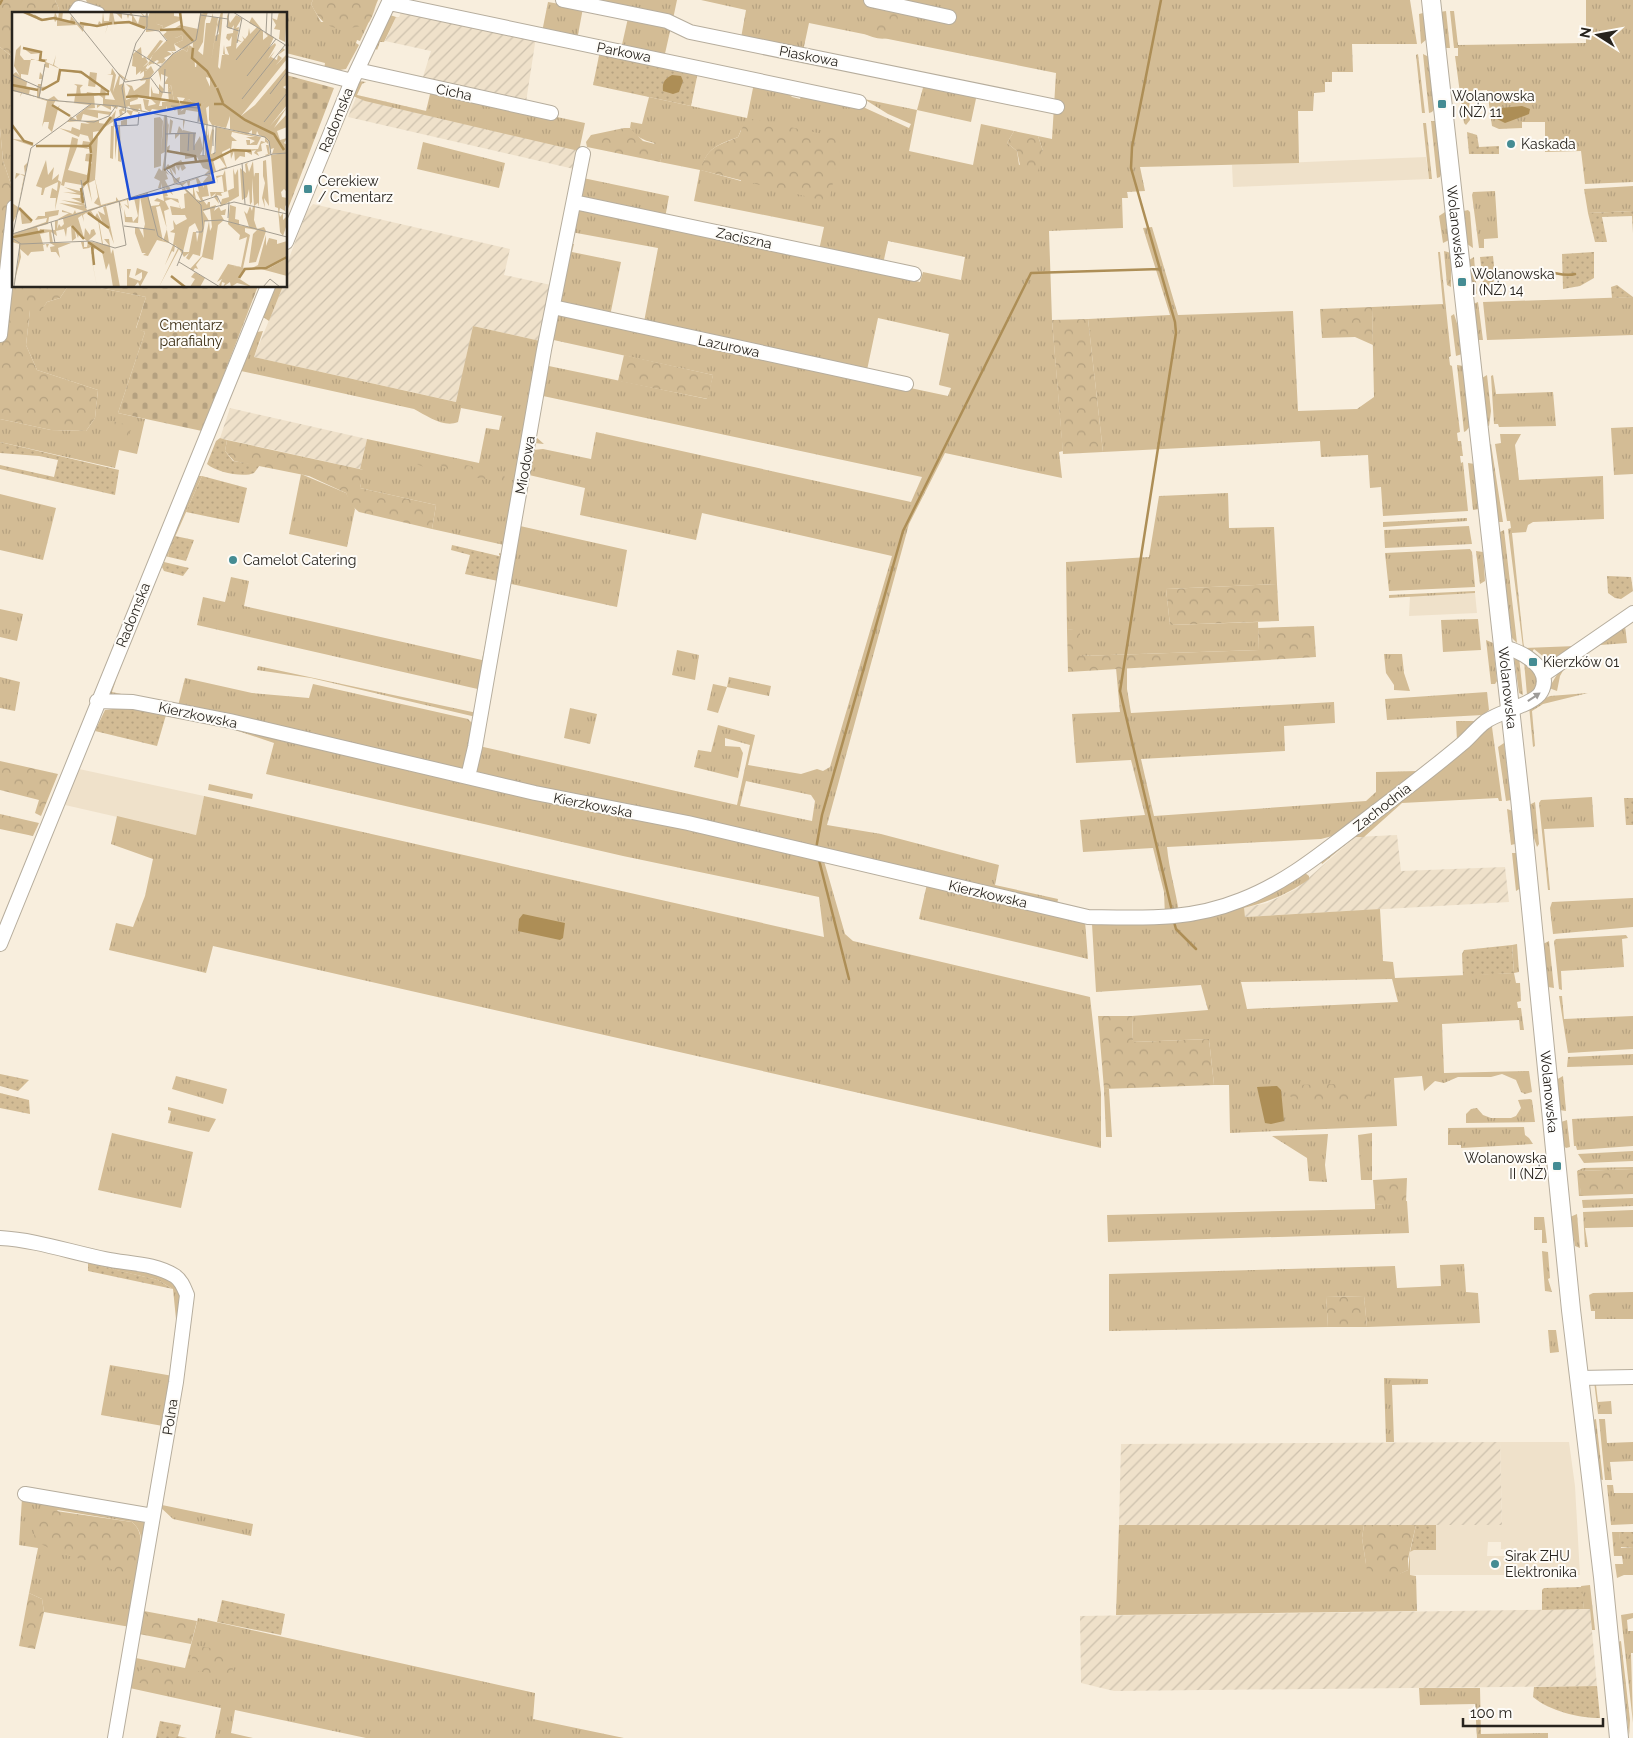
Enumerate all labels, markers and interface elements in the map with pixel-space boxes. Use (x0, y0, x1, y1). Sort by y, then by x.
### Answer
north arrow (1573, 10, 1623, 60)
inset map (12, 12, 288, 288)
text: N (1576, 26, 1594, 39)
street label: Parkowa (595, 39, 653, 65)
street label: Piaskowa (778, 42, 840, 70)
street label: Cicha (435, 80, 473, 104)
street label: Radomska (316, 85, 356, 155)
place label: Wolanowska I (NŻ) 11 (1452, 88, 1535, 120)
marker: Wolanowska I (NŻ) 11 (1436, 98, 1448, 110)
place label: Kaskada (1521, 136, 1576, 152)
marker: Kaskada (1505, 138, 1517, 150)
place label: Cerekiew / Cmentarz (318, 173, 393, 205)
marker: Cerekiew / Cmentarz (302, 183, 314, 195)
street label: Wolanowska (1444, 185, 1469, 269)
street label: Zaciszna (715, 224, 773, 252)
place label: Wolanowska I (NŻ) 14 (1472, 266, 1555, 298)
marker: Wolanowska I (NŻ) 14 (1456, 276, 1468, 288)
park label: Cmentarz parafialny (160, 317, 223, 349)
street label: Lazurowa (697, 332, 761, 360)
street label: Miodowa (512, 434, 538, 496)
place label: Camelot Catering (243, 552, 356, 568)
marker: Camelot Catering (227, 554, 239, 566)
street label: Radomska (113, 580, 153, 650)
street label: Wolanowska (1495, 646, 1520, 730)
place label: Kierzków 01 (1543, 654, 1619, 670)
marker: Kierzków 01 (1527, 656, 1539, 668)
one-way arrow (1527, 692, 1540, 702)
street label: Kierzkowska (157, 699, 239, 731)
street label: Zachodnia (1350, 780, 1414, 834)
street label: Kierzkowska (552, 789, 634, 821)
street label: Kierzkowska (947, 877, 1029, 911)
street label: Wolanowska (1537, 1050, 1561, 1134)
place label: Wolanowska II (NŻ) (1464, 1150, 1547, 1182)
marker: Wolanowska II (NŻ) (1551, 1160, 1563, 1172)
street label: Polna (159, 1398, 181, 1436)
place label: Sirak ZHU Elektronika (1505, 1548, 1577, 1580)
marker: Sirak ZHU Elektronika (1489, 1558, 1501, 1570)
scale bar (1463, 1696, 1603, 1728)
text: 100 m (1470, 1704, 1512, 1722)

